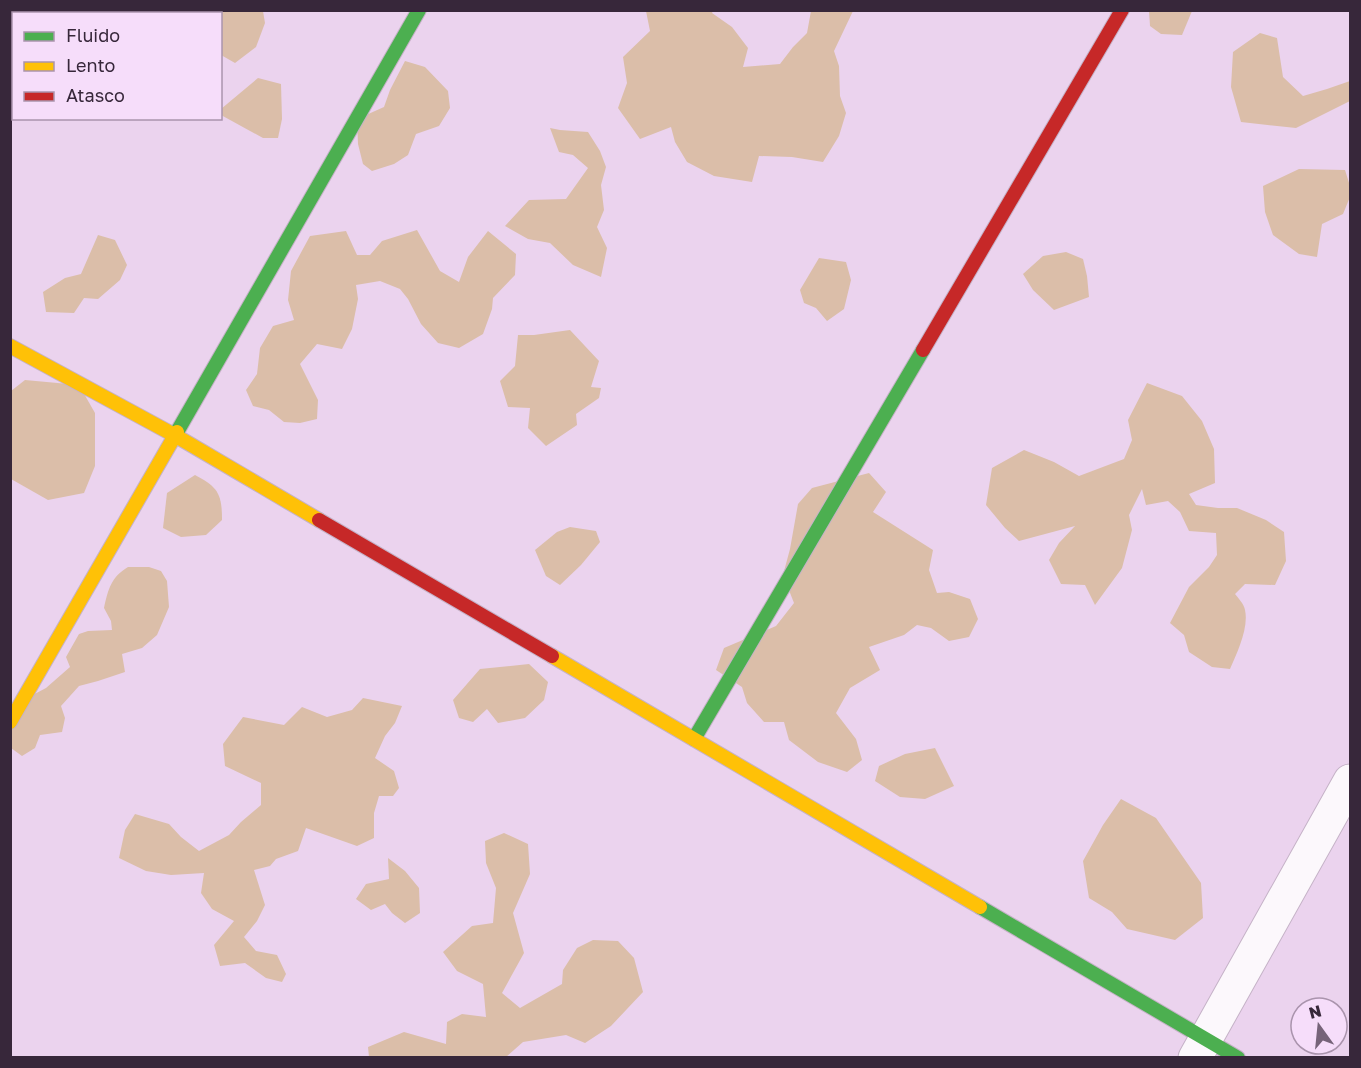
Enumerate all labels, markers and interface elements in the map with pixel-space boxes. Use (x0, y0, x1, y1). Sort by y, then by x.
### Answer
legend (12, 12, 222, 120)
text: Fluido (66, 24, 120, 46)
text: Lento (66, 54, 115, 76)
text: Atasco (66, 84, 125, 106)
north arrow (1289, 996, 1349, 1056)
text: N (1307, 1000, 1324, 1023)

